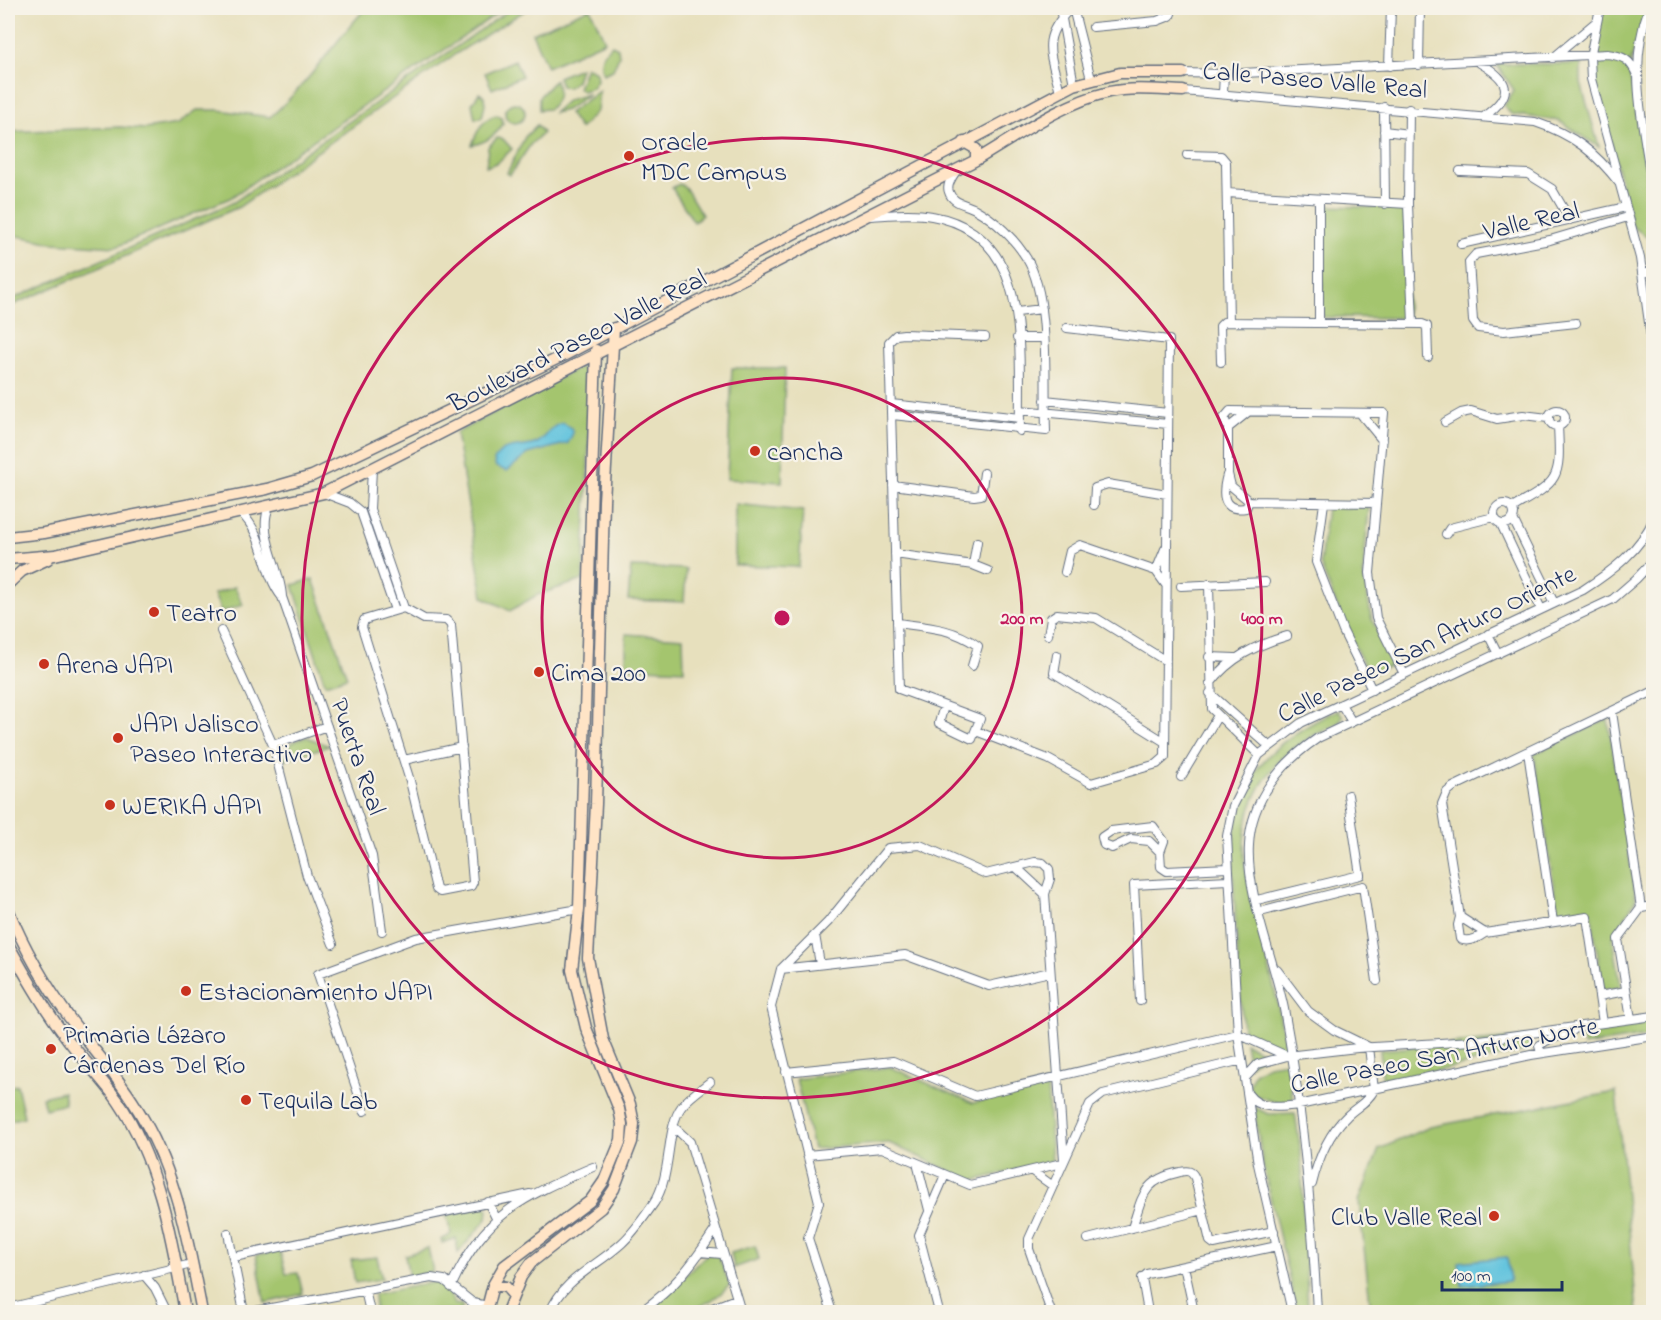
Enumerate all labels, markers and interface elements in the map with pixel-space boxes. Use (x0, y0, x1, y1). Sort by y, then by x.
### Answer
street label: Calle Paseo Valle Real (1201, 53, 1429, 111)
place label: Oracle MDC Campus (641, 125, 787, 193)
marker: Oracle MDC Campus (622, 149, 636, 163)
street label: Valle Real (1479, 193, 1583, 253)
street label: Boulevard Paseo Valle Real (442, 261, 714, 425)
place label: cancha (767, 435, 843, 473)
marker: cancha (748, 444, 762, 458)
street label: Calle Paseo San Arturo Oriente (1272, 557, 1583, 735)
place label: Teatro (166, 596, 237, 634)
marker: Teatro (147, 605, 161, 619)
text: 200 m (1000, 607, 1044, 633)
text: 400 m (1241, 607, 1283, 633)
centre of rings (772, 608, 792, 628)
place label: Arena JAPI (56, 648, 173, 686)
place label: Cima 200 (551, 656, 646, 694)
marker: Arena JAPI (37, 657, 51, 671)
marker: Cima 200 (532, 665, 546, 679)
street label: Puerta Real (318, 693, 394, 821)
place label: JAPI Jalisco Paseo Interactivo (130, 707, 312, 775)
marker: JAPI Jalisco Paseo Interactivo (111, 731, 125, 745)
place label: WERIKA JAPI (122, 789, 262, 827)
marker: WERIKA JAPI (103, 798, 117, 812)
place label: Estacionamiento JAPI (198, 975, 433, 1013)
marker: Estacionamiento JAPI (179, 984, 193, 998)
street label: Calle Paseo San Arturo Norte (1287, 1008, 1602, 1105)
place label: Primaria Lázaro Cárdenas Del Río (63, 1018, 246, 1086)
marker: Primaria Lázaro Cárdenas Del Río (44, 1042, 58, 1056)
place label: Tequila Lab (258, 1084, 377, 1122)
marker: Tequila Lab (239, 1093, 253, 1107)
place label: Club Valle Real (1331, 1200, 1482, 1238)
marker: Club Valle Real (1487, 1209, 1501, 1223)
scale bar (1442, 1254, 1562, 1292)
text: 100 m (1451, 1264, 1491, 1290)

